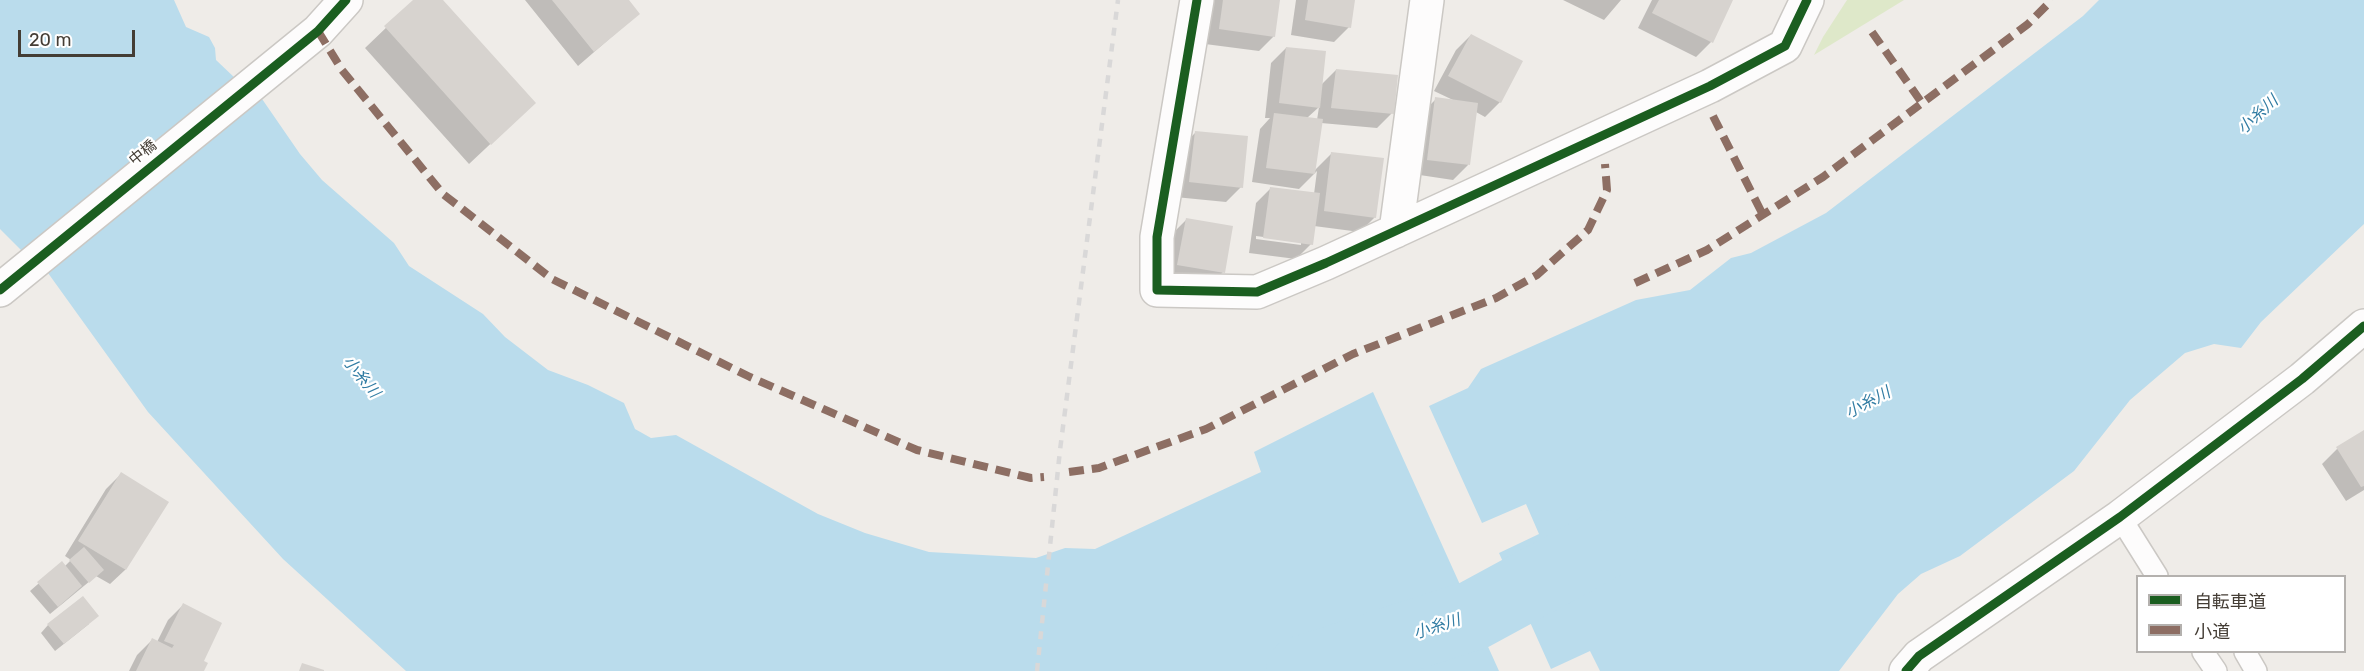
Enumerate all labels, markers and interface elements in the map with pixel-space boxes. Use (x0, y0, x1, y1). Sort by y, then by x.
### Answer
scale bar (21, 18, 138, 56)
text: 20 m (29, 29, 71, 51)
water label: 小糸川 (2234, 92, 2282, 138)
street label: 中橋 (126, 137, 160, 169)
water label: 小糸川 (338, 352, 384, 402)
water label: 小糸川 (1842, 383, 1894, 423)
legend (2136, 575, 2346, 653)
text: 自転車道 (2194, 591, 2266, 613)
water label: 小糸川 (1411, 610, 1463, 644)
text: 小道 (2194, 621, 2230, 643)

